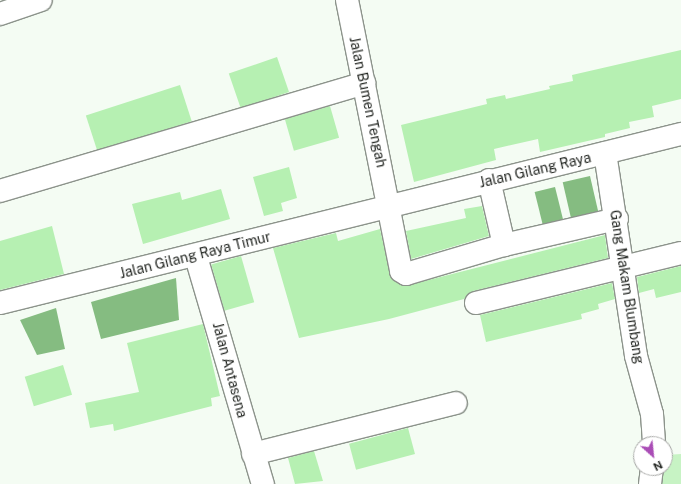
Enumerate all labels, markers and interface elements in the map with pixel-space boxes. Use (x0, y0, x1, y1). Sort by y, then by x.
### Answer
street label: Jalan Bumen Tengah (346, 35, 390, 169)
street label: Jalan Gilang Raya (477, 149, 593, 191)
street label: Gang Makam Blumbang (607, 209, 647, 365)
street label: Jalan Gilang Raya Timur (118, 228, 272, 282)
street label: Jalan Antasena (209, 320, 251, 420)
north arrow (633, 436, 673, 476)
text: N (651, 458, 665, 473)

